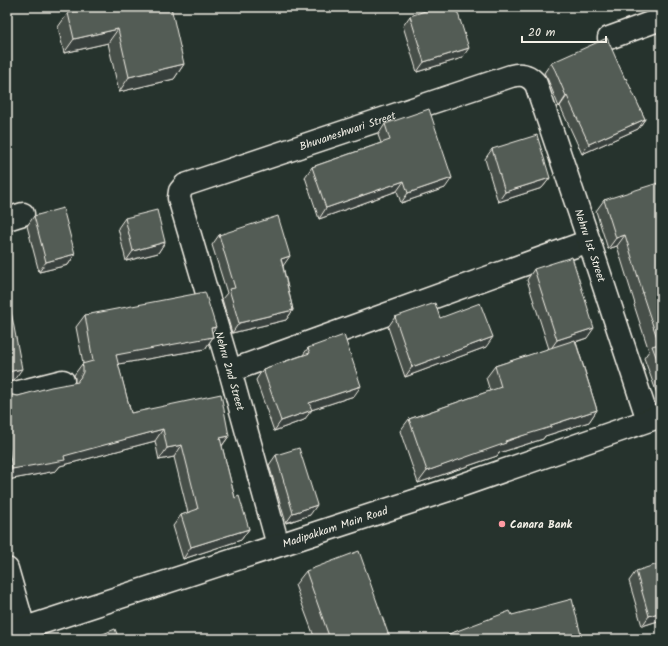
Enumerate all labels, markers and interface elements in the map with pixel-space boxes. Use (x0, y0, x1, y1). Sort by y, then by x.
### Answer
scale bar (522, 18, 606, 44)
text: 20 m (528, 23, 556, 42)
street label: Bhuvaneshwari Street (297, 107, 399, 156)
street label: Nehru 1st Street (569, 207, 610, 286)
street label: Nehru 2nd Street (209, 330, 249, 414)
street label: Madipakkam Main Road (280, 502, 391, 553)
place label: Canara Bank (510, 516, 572, 534)
marker: Canara Bank (497, 519, 507, 529)

